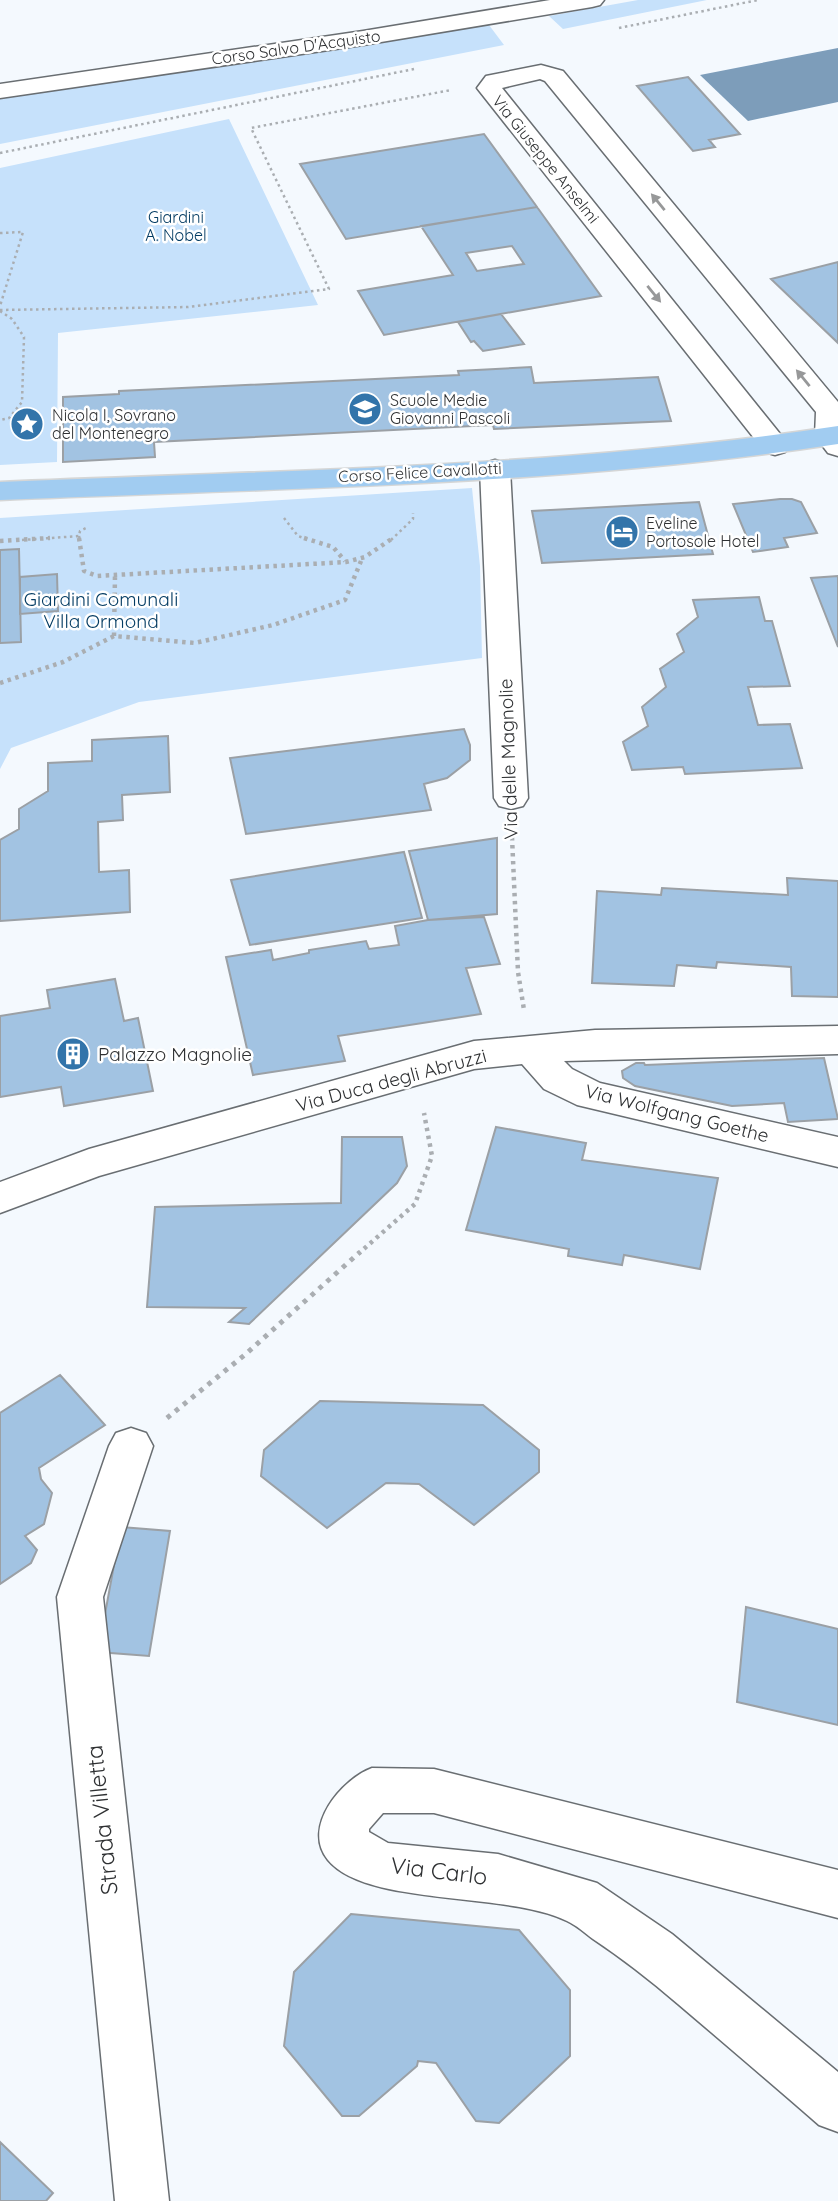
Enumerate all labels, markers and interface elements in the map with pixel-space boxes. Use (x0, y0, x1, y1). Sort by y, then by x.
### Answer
street label: Corso Salvo D'Acquisto (210, 25, 382, 69)
street label: Via Giuseppe Anselmi (488, 91, 604, 227)
one-way arrow (651, 194, 666, 211)
park label: Giardini A. Nobel (145, 207, 207, 245)
one-way arrow (646, 285, 661, 303)
one-way arrow (795, 369, 810, 387)
school or university icon: Scuole Medie Giovanni Pascoli (346, 390, 384, 428)
place label: Scuole Medie Giovanni Pascoli (390, 390, 510, 428)
place icon: Nicola I, Sovrano del Montenegro (8, 405, 46, 443)
place label: Nicola I, Sovrano del Montenegro (52, 405, 176, 443)
street label: Corso Felice Cavallotti (338, 458, 502, 486)
hotel icon: Eveline Portosole Hotel (603, 513, 641, 551)
place label: Eveline Portosole Hotel (646, 513, 760, 551)
park label: Giardini Comunali Villa Ormond (24, 587, 178, 633)
street label: Via delle Magnolie (493, 678, 523, 840)
building icon: Palazzo Magnolie (54, 1035, 92, 1073)
place label: Palazzo Magnolie (98, 1042, 252, 1066)
street label: Via Duca degli Abruzzi (293, 1043, 489, 1117)
street label: Via Wolfgang Goethe (582, 1079, 772, 1147)
street label: Strada Villetta (79, 1744, 124, 1896)
street label: Via Carlo (389, 1850, 489, 1891)

